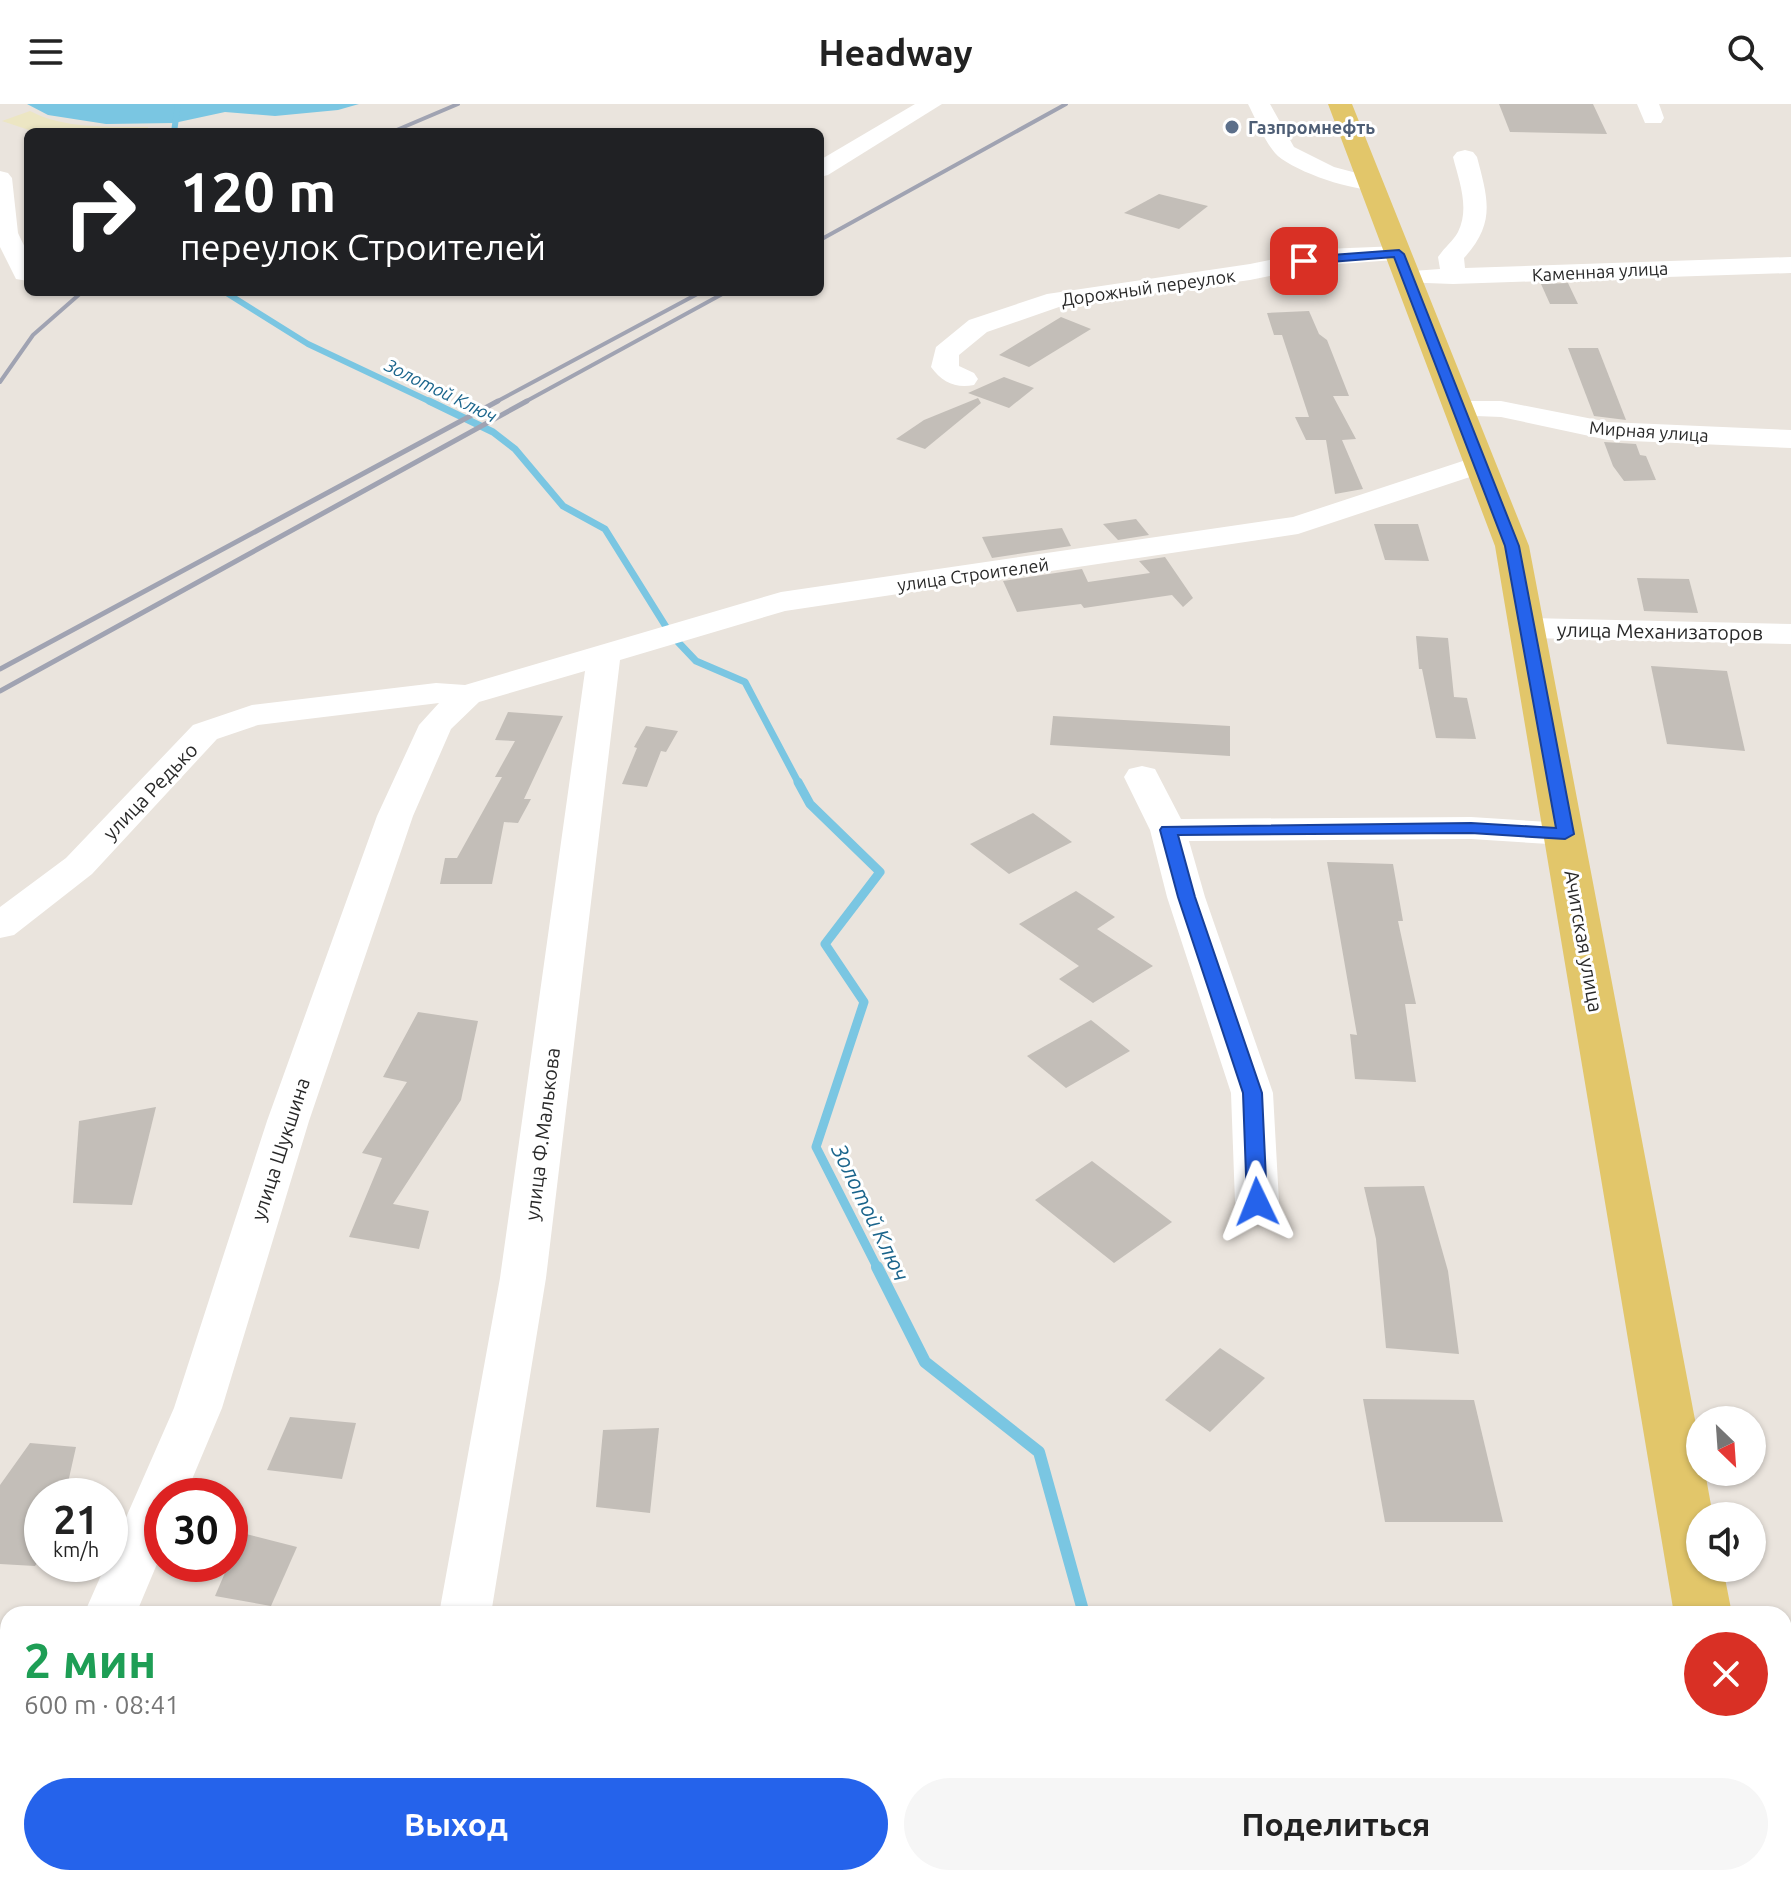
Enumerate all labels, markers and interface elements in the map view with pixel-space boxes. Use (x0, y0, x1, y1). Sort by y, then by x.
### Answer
icon: menu (24, 30, 68, 74)
icon: search (1723, 30, 1767, 74)
text: Headway (818, 32, 973, 73)
place label: Газпромнефть (1248, 117, 1375, 137)
marker: Газпромнефть (1223, 118, 1241, 136)
icon: right (48, 160, 152, 264)
text: 120 m (180, 160, 336, 223)
text: переулок Строителей (180, 226, 546, 267)
pin (1270, 227, 1338, 295)
icon: arrive (1282, 239, 1326, 283)
street label: Каменная улица (1531, 257, 1669, 285)
street label: Дорожный переулок (1060, 265, 1236, 309)
water label: Золотой Ключ (381, 354, 500, 426)
street label: Мирная улица (1589, 417, 1709, 445)
street label: улица Строителей (896, 553, 1050, 595)
street label: улица Механизаторов (1557, 618, 1763, 644)
street label: улица Редько (98, 738, 202, 844)
street label: Ачитская улица (1560, 868, 1608, 1014)
street label: улица Ф.Малькова (520, 1046, 564, 1222)
street label: улица Шукшина (246, 1075, 314, 1223)
water label: Золотой Ключ (827, 1139, 915, 1284)
position arrow (1215, 1160, 1299, 1244)
north arrow (1686, 1406, 1766, 1486)
map controls (1686, 1406, 1766, 1582)
speed limit sign: 30 (144, 1478, 248, 1582)
text: 21 (53, 1497, 99, 1542)
button: sound (1686, 1502, 1766, 1582)
text: km/h (53, 1538, 99, 1561)
button: close (1684, 1632, 1768, 1716)
text: 2 мин (24, 1633, 156, 1687)
text: 600 m · 08:41 (24, 1690, 180, 1719)
button: Выход (24, 1778, 888, 1870)
button: Поделиться (904, 1778, 1768, 1870)

